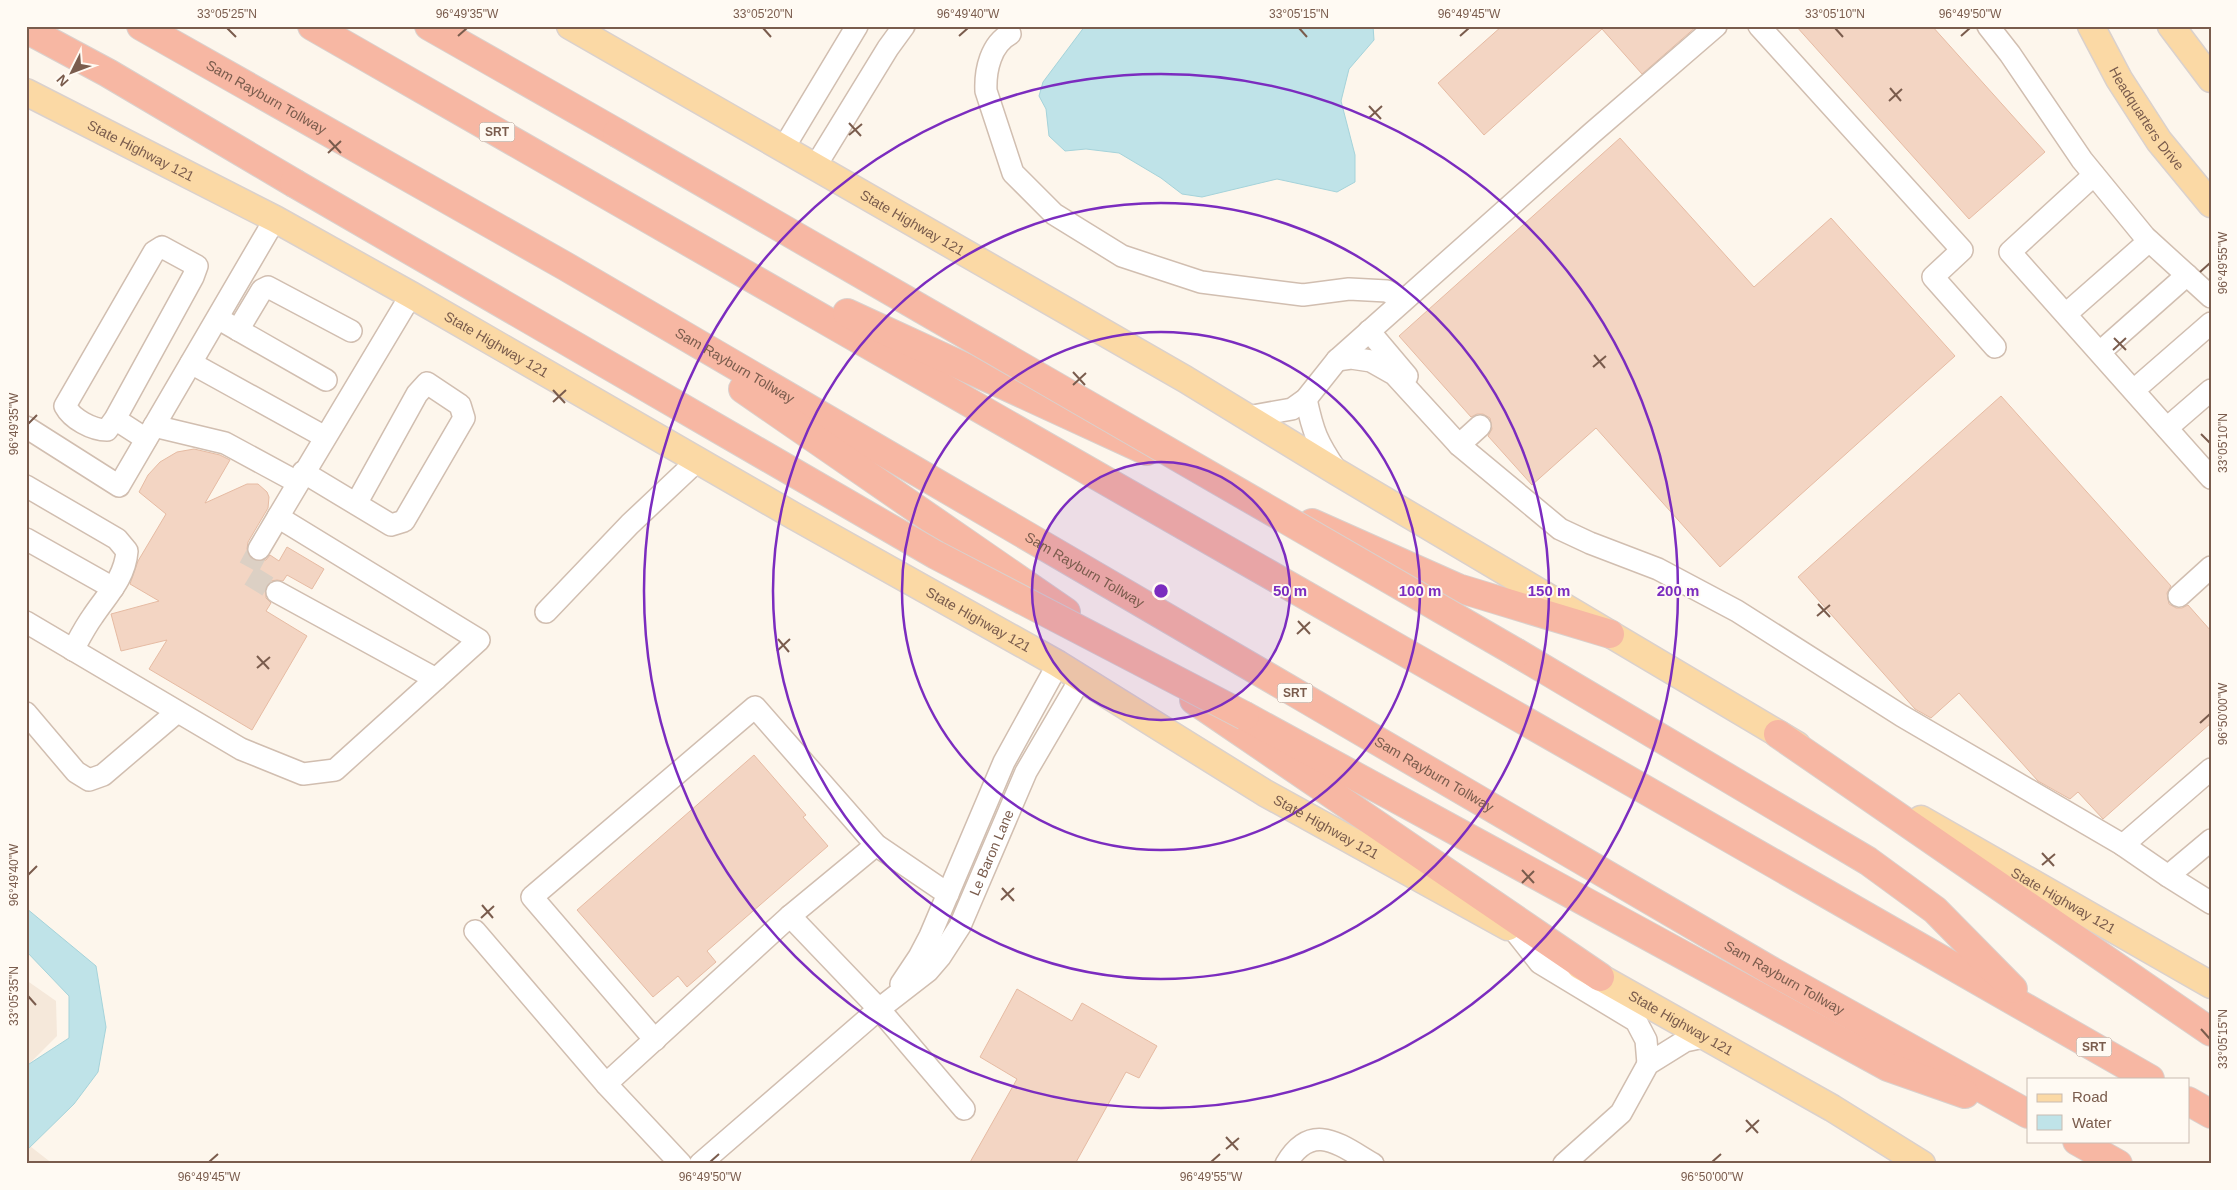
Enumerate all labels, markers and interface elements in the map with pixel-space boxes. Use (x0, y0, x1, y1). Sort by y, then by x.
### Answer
text: 33°05'25"N (197, 7, 257, 21)
text: 96°49'35"W (436, 7, 499, 21)
text: 33°05'20"N (733, 7, 793, 21)
text: 96°49'40"W (937, 7, 1000, 21)
text: 33°05'15"N (1269, 7, 1329, 21)
text: 96°49'45"W (1438, 7, 1501, 21)
text: 33°05'10"N (1805, 7, 1865, 21)
text: 96°49'50"W (1939, 7, 2002, 21)
north arrow (48, 48, 98, 98)
street label: Sam Rayburn Tollway (204, 57, 329, 137)
street label: Headquarters Drive (2106, 64, 2188, 173)
text: N (53, 72, 72, 90)
street label: State Highway 121 (85, 117, 197, 185)
road number: SRT (480, 122, 514, 142)
street label: State Highway 121 (858, 186, 968, 259)
text: 96°49'55"W (2216, 231, 2230, 294)
street label: State Highway 121 (442, 308, 552, 381)
street label: Sam Rayburn Tollway (672, 324, 797, 406)
text: 96°49'35"W (7, 392, 21, 455)
text: 33°05'10"N (2216, 413, 2230, 473)
street label: Sam Rayburn Tollway (1022, 529, 1147, 611)
centre of rings (1152, 582, 1170, 600)
text: 50 m (1273, 582, 1307, 599)
text: 100 m (1399, 582, 1441, 599)
text: 150 m (1528, 582, 1570, 599)
text: 200 m (1657, 582, 1699, 599)
street label: State Highway 121 (923, 584, 1034, 655)
text: 96°50'00"W (2216, 682, 2230, 745)
road number: SRT (1278, 684, 1312, 702)
street label: Sam Rayburn Tollway (1372, 733, 1497, 815)
street label: State Highway 121 (1271, 791, 1382, 862)
street label: Le Baron Lane (966, 807, 1017, 898)
text: 96°49'40"W (7, 843, 21, 906)
street label: State Highway 121 (2008, 864, 2119, 937)
street label: Sam Rayburn Tollway (1721, 937, 1847, 1018)
text: 33°05'35"N (7, 966, 21, 1026)
street label: State Highway 121 (1626, 987, 1736, 1059)
text: 33°05'15"N (2216, 1009, 2230, 1069)
road number: SRT (2076, 1038, 2112, 1056)
legend (2027, 1078, 2190, 1142)
text: Road (2072, 1088, 2108, 1105)
text: Water (2072, 1114, 2111, 1131)
text: 96°49'45"W (178, 1170, 241, 1184)
text: 96°49'50"W (679, 1170, 742, 1184)
text: 96°49'55"W (1180, 1170, 1243, 1184)
text: 96°50'00"W (1681, 1170, 1744, 1184)

